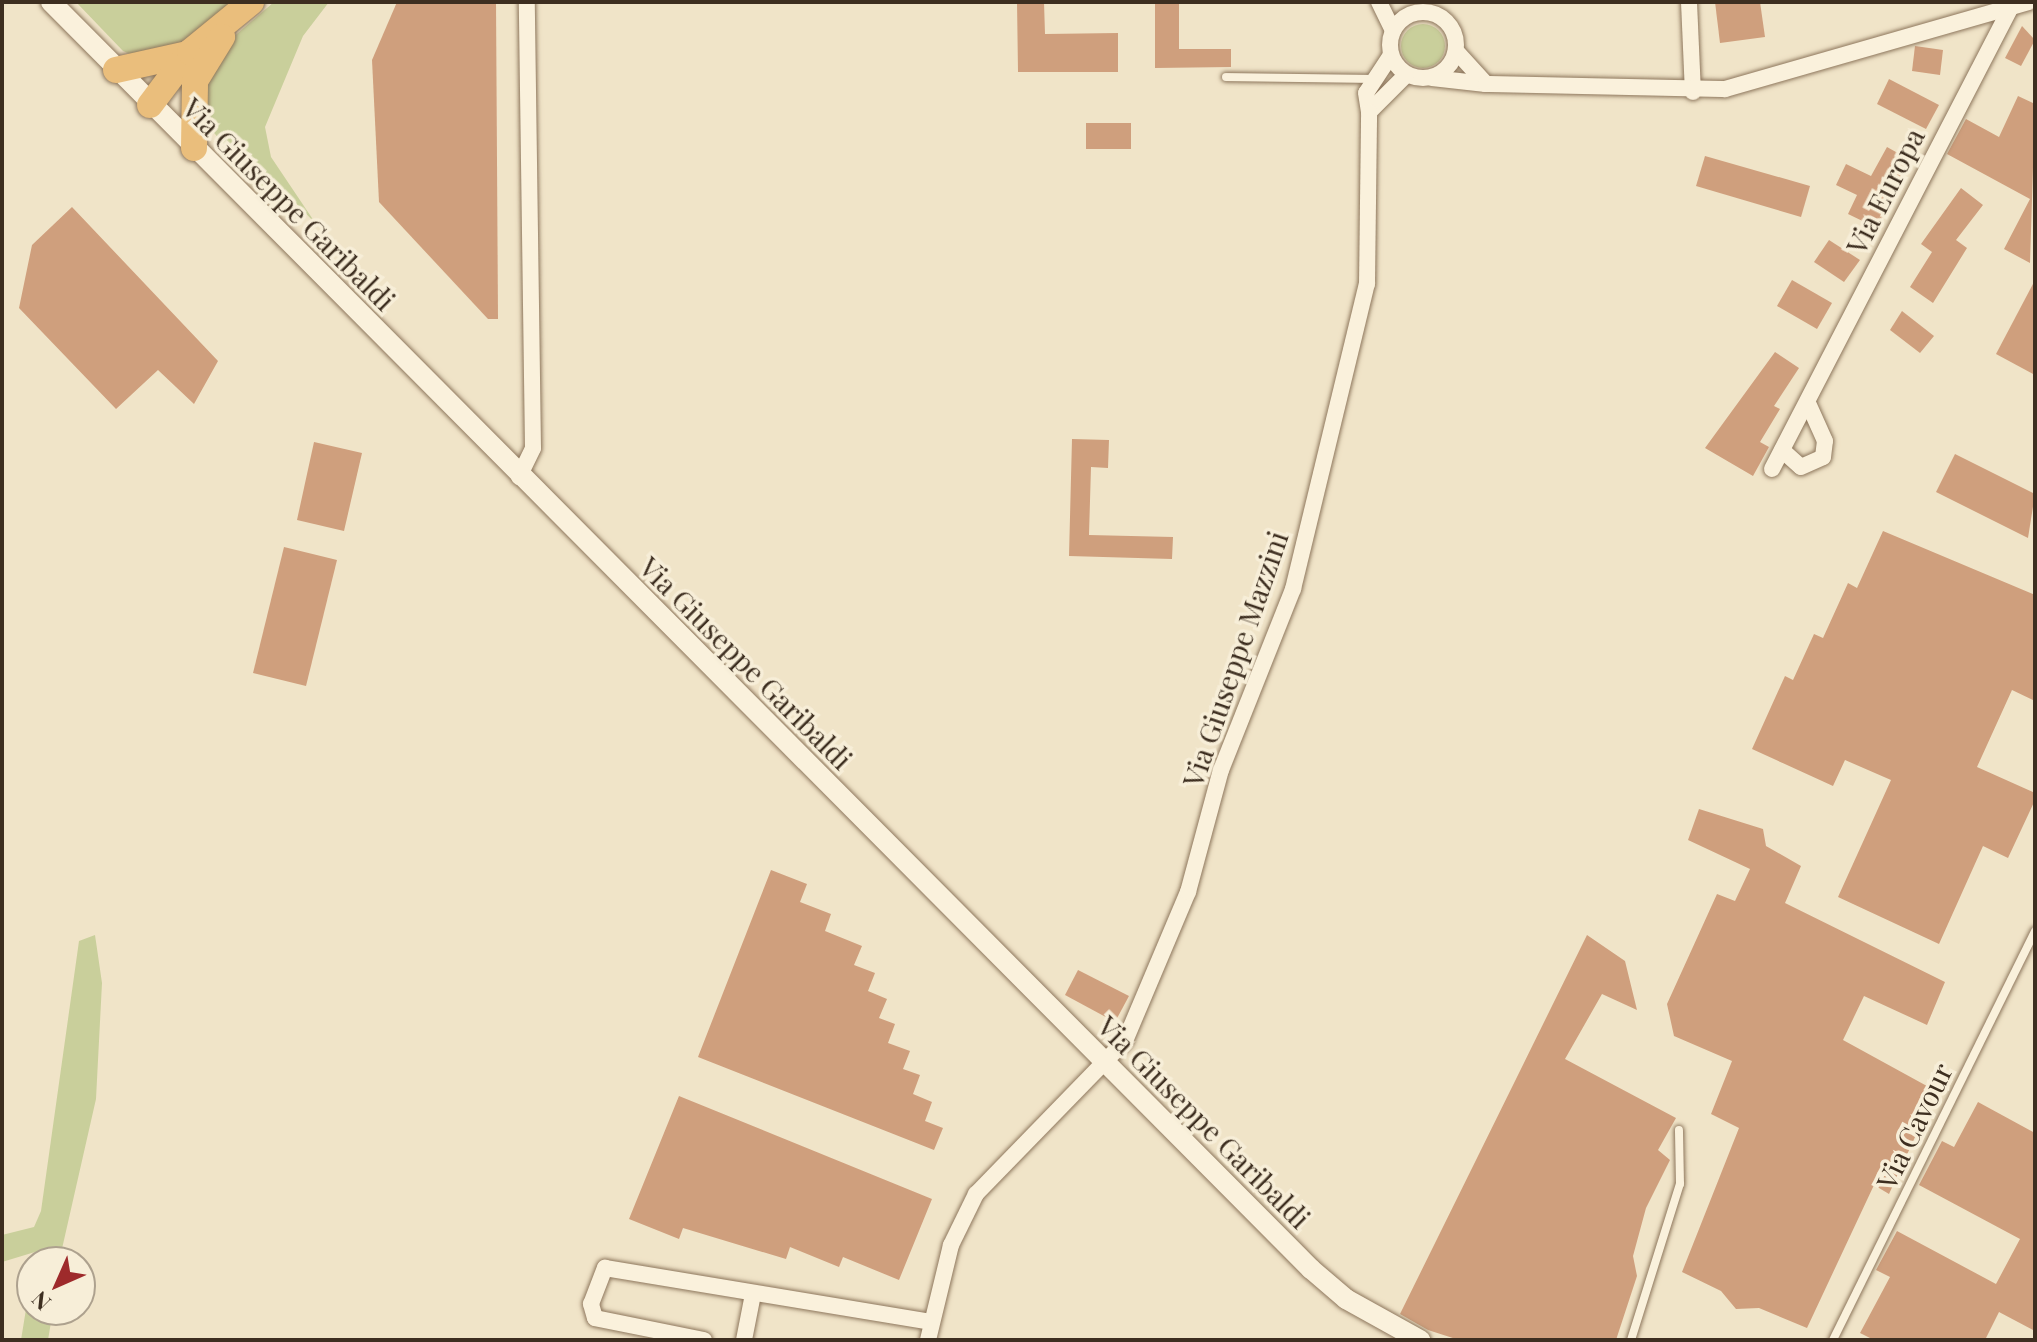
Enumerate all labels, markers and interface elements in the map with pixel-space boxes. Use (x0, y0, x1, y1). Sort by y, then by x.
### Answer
street label: Via Giuseppe Garibaldi (176, 91, 402, 317)
street label: Via Europa (1839, 122, 1931, 260)
street label: Via Giuseppe Mazzini (1175, 527, 1295, 791)
street label: Via Giuseppe Garibaldi (633, 550, 859, 776)
street label: Via Giuseppe Garibaldi (1091, 1009, 1317, 1235)
street label: Via Cavour (1869, 1057, 1959, 1195)
north arrow (16, 1246, 96, 1326)
text: N (24, 1285, 57, 1318)

